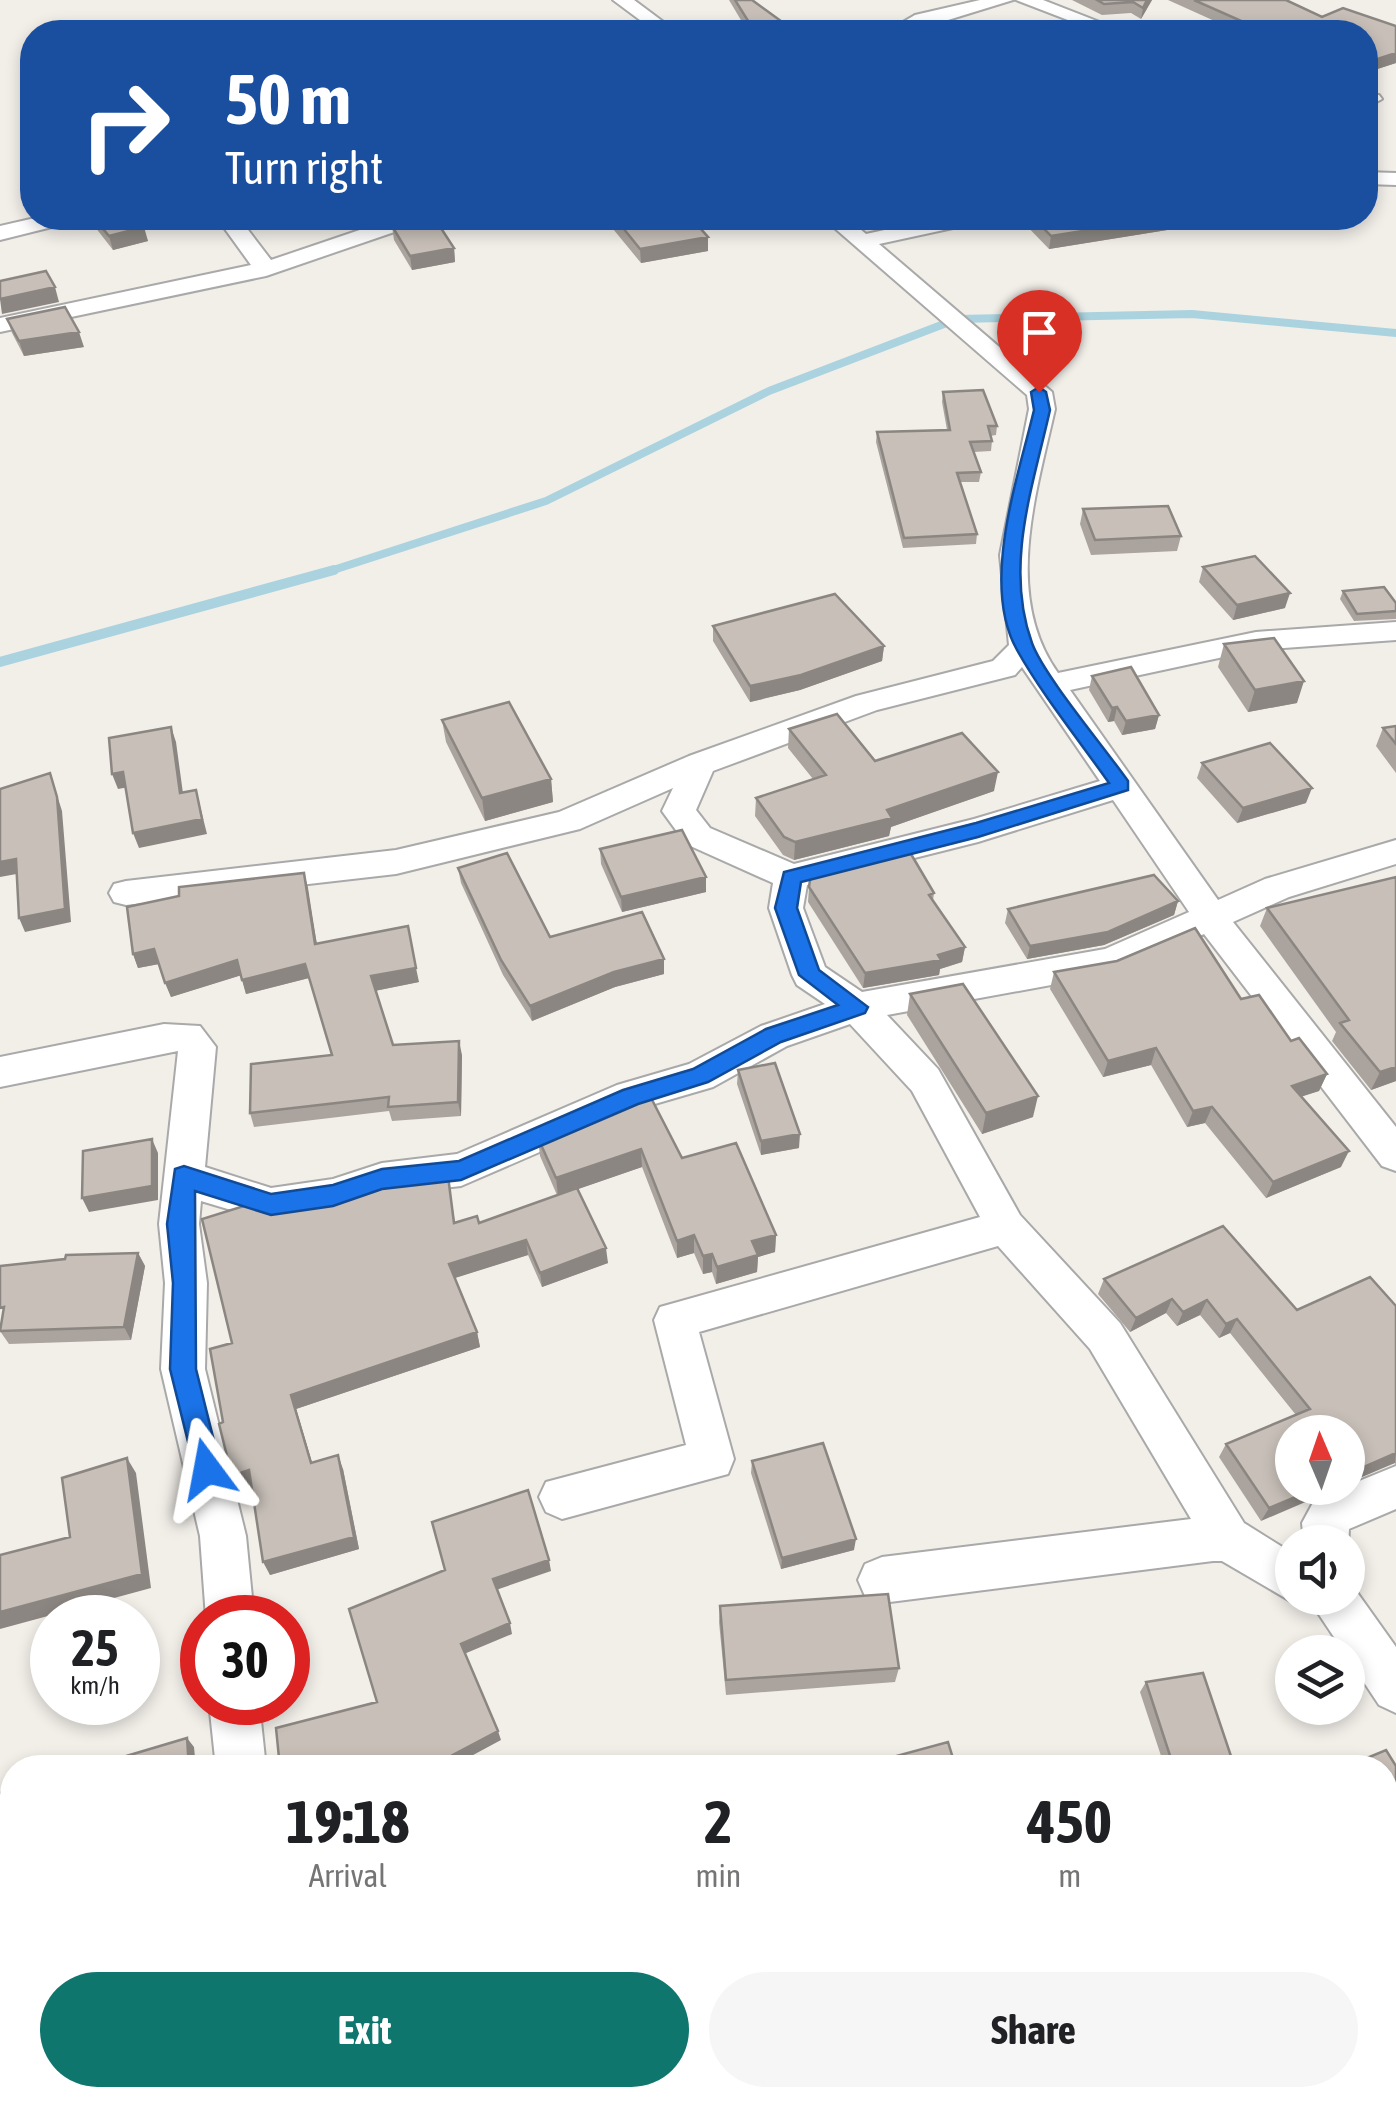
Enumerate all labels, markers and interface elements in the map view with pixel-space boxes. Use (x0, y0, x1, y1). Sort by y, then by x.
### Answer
text: 50 m (225, 59, 351, 139)
icon: right (60, 60, 190, 190)
text: Turn right (225, 142, 383, 194)
pin (997, 290, 1082, 393)
icon: arrive (1012, 305, 1067, 360)
north arrow (1275, 1415, 1365, 1505)
map controls (1275, 1415, 1365, 1725)
position arrow (155, 1417, 259, 1521)
button: sound (1275, 1525, 1365, 1615)
speed limit sign: 30 (180, 1595, 310, 1725)
text: 25 (71, 1619, 118, 1677)
button: layers (1275, 1635, 1365, 1725)
text: km/h (70, 1671, 120, 1699)
text: 19:18 (286, 1787, 409, 1856)
text: 2 (704, 1787, 733, 1856)
text: 450 (1027, 1787, 1112, 1856)
text: Arrival (309, 1857, 387, 1894)
text: min (695, 1857, 741, 1894)
text: m (1058, 1857, 1081, 1894)
button: Exit (40, 1972, 689, 2087)
button: Share (709, 1972, 1358, 2087)

